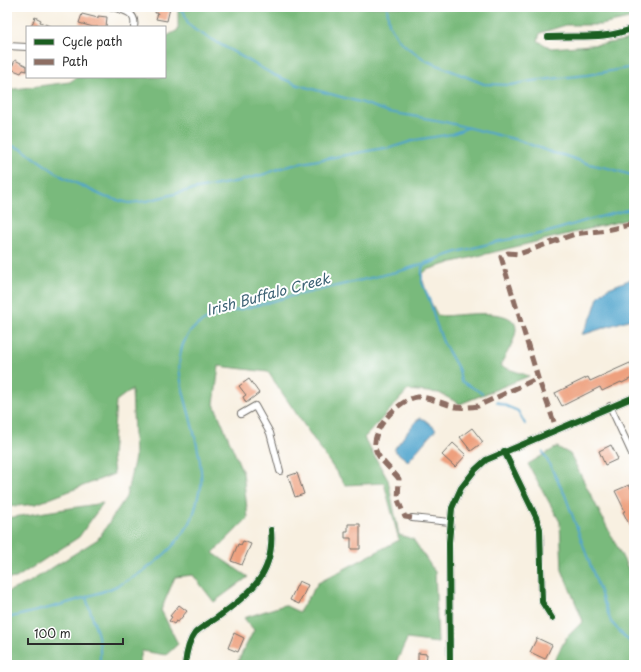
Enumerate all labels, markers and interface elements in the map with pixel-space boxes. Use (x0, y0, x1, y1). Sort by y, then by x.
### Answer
legend (26, 26, 166, 78)
text: Cycle path (62, 32, 123, 50)
text: Path (62, 52, 88, 70)
water label: Irish Buffalo Creek (204, 267, 334, 321)
scale bar (28, 620, 123, 646)
text: 100 m (34, 624, 71, 642)

